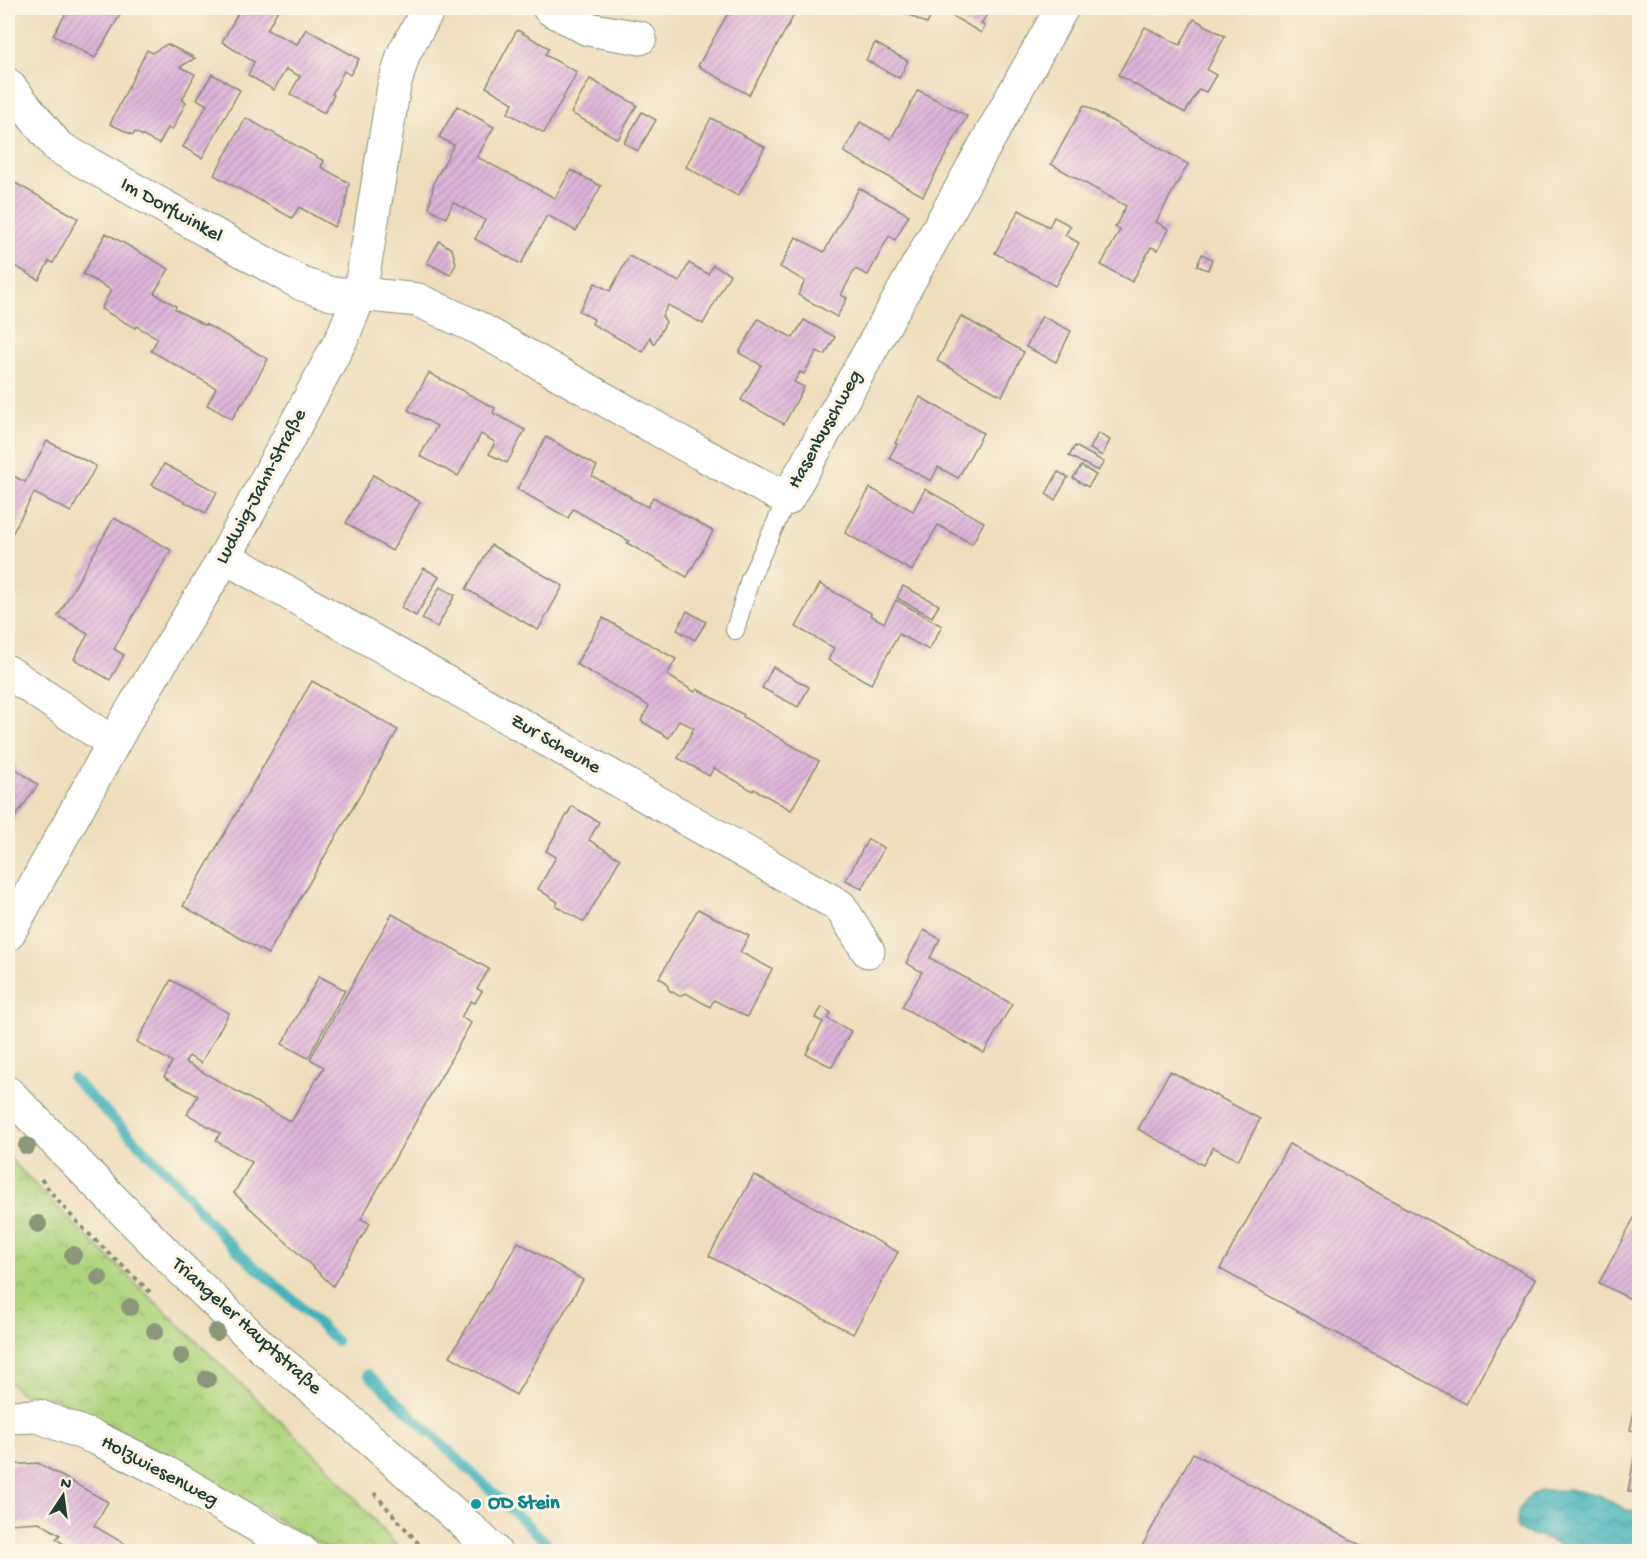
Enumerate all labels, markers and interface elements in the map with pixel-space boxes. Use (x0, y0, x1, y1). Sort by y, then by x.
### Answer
street label: Im Dorfwinkel (116, 173, 226, 249)
street label: Hasenbuschweg (784, 367, 868, 493)
street label: Ludwig-Jahn-Straße (211, 405, 313, 568)
street label: Zur Scheune (506, 710, 605, 780)
street label: Triangeler Hauptstraße (165, 1253, 326, 1401)
street label: Holzwiesenweg (96, 1431, 222, 1513)
north arrow (33, 1466, 93, 1526)
text: N (58, 1474, 73, 1495)
place label: OD Stein (488, 1493, 560, 1516)
marker: OD Stein (469, 1497, 483, 1511)

